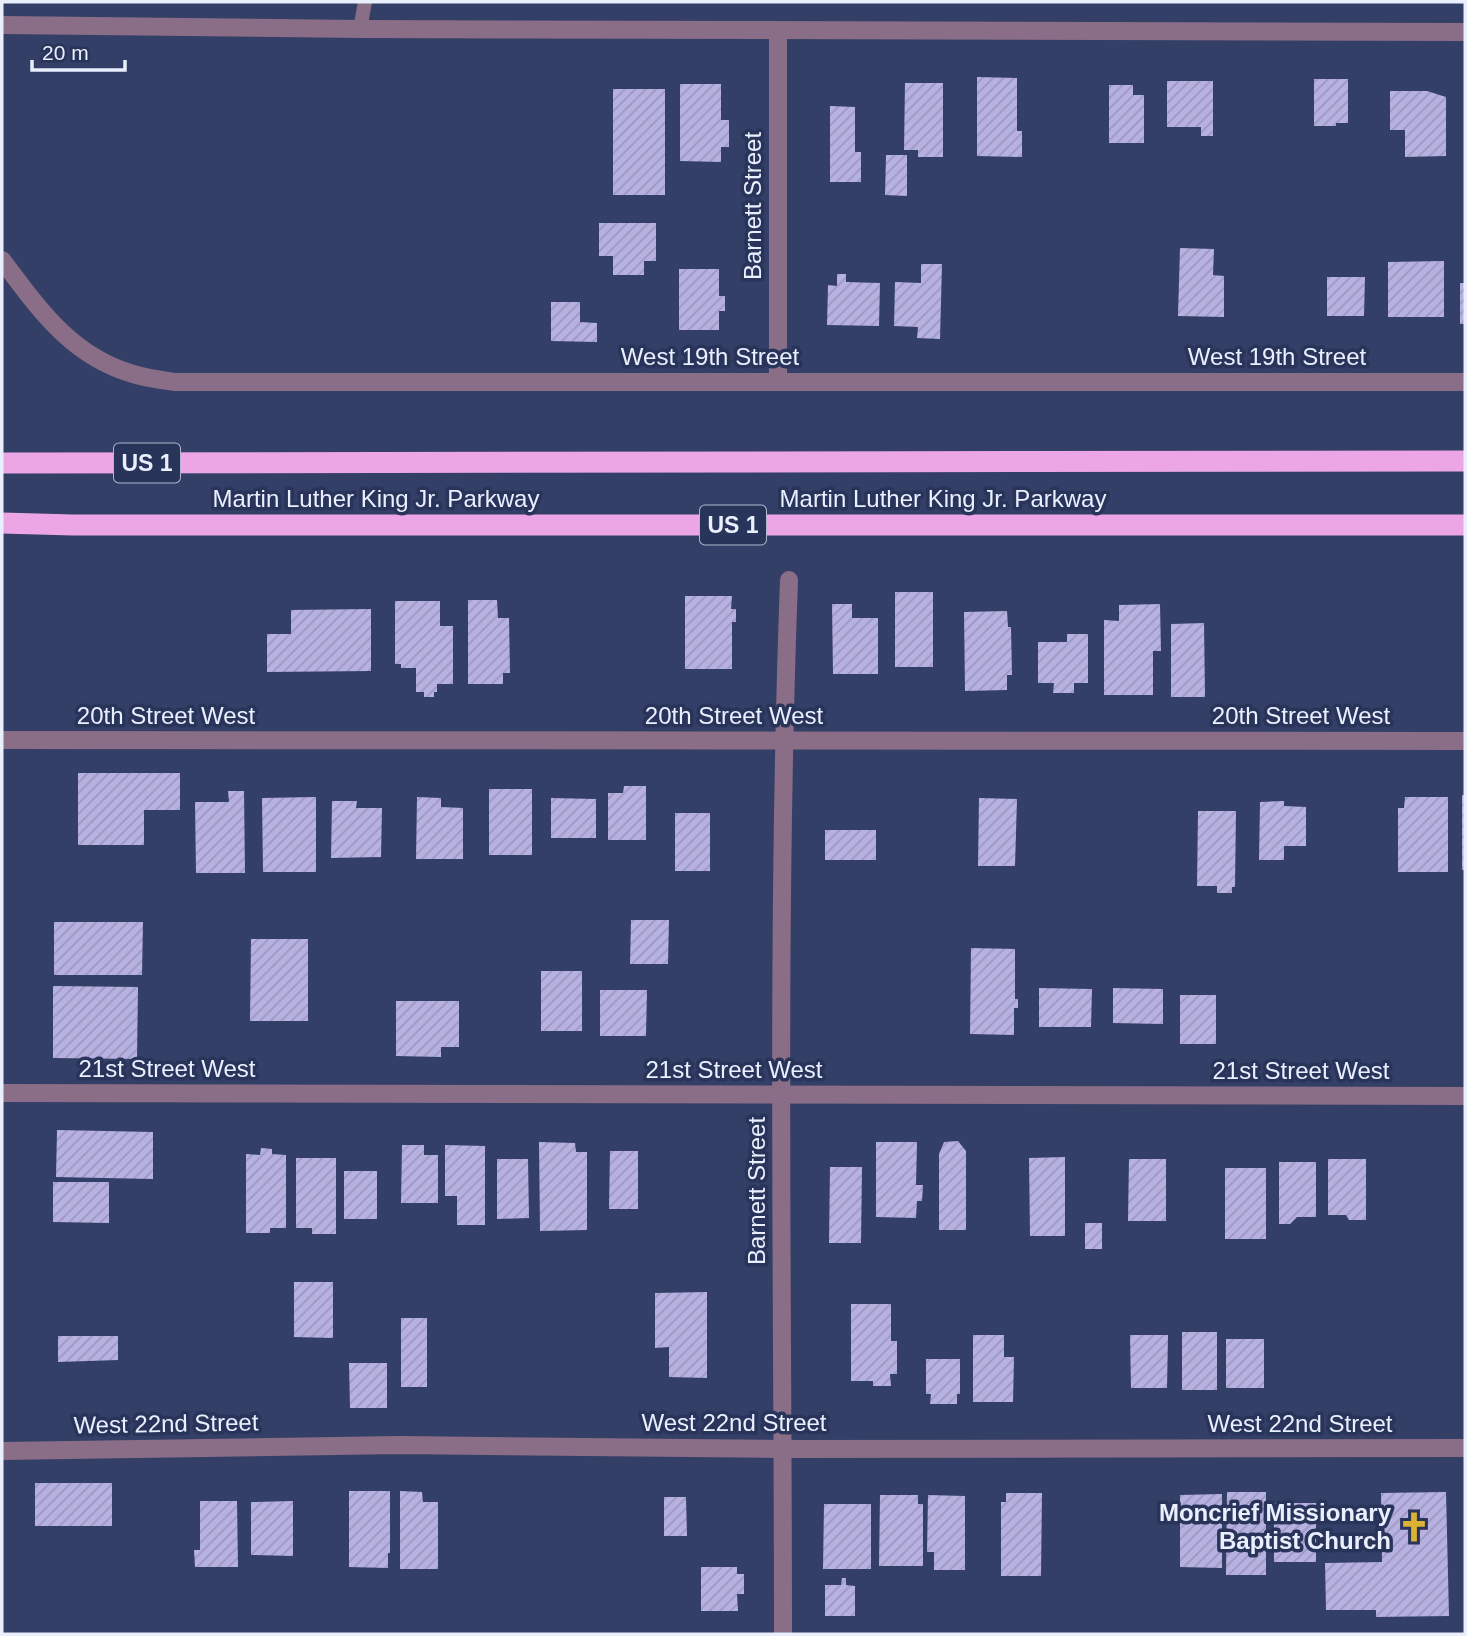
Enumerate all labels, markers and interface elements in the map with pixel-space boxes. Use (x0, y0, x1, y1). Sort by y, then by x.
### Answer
scale bar (32, 28, 124, 72)
text: 20 m (42, 41, 89, 64)
street label: Barnett Street (739, 132, 766, 280)
street label: West 19th Street (621, 343, 799, 370)
street label: West 19th Street (1188, 343, 1366, 370)
road number: US 1 (114, 444, 180, 482)
street label: Martin Luther King Jr. Parkway (213, 485, 539, 512)
street label: Martin Luther King Jr. Parkway (780, 485, 1106, 512)
road number: US 1 (700, 505, 766, 544)
street label: 20th Street West (77, 702, 255, 729)
street label: 20th Street West (645, 702, 823, 729)
street label: 20th Street West (1212, 702, 1390, 729)
street label: 21st Street West (79, 1055, 256, 1082)
street label: 21st Street West (646, 1056, 823, 1083)
street label: 21st Street West (1213, 1057, 1390, 1084)
street label: Barnett Street (743, 1117, 770, 1265)
street label: West 22nd Street (73, 1408, 259, 1439)
street label: West 22nd Street (642, 1409, 827, 1436)
street label: West 22nd Street (1208, 1410, 1393, 1437)
place label: Moncrief Missionary Baptist Church (1159, 1499, 1392, 1554)
church icon: Moncrief Missionary Baptist Church (1397, 1510, 1431, 1544)

